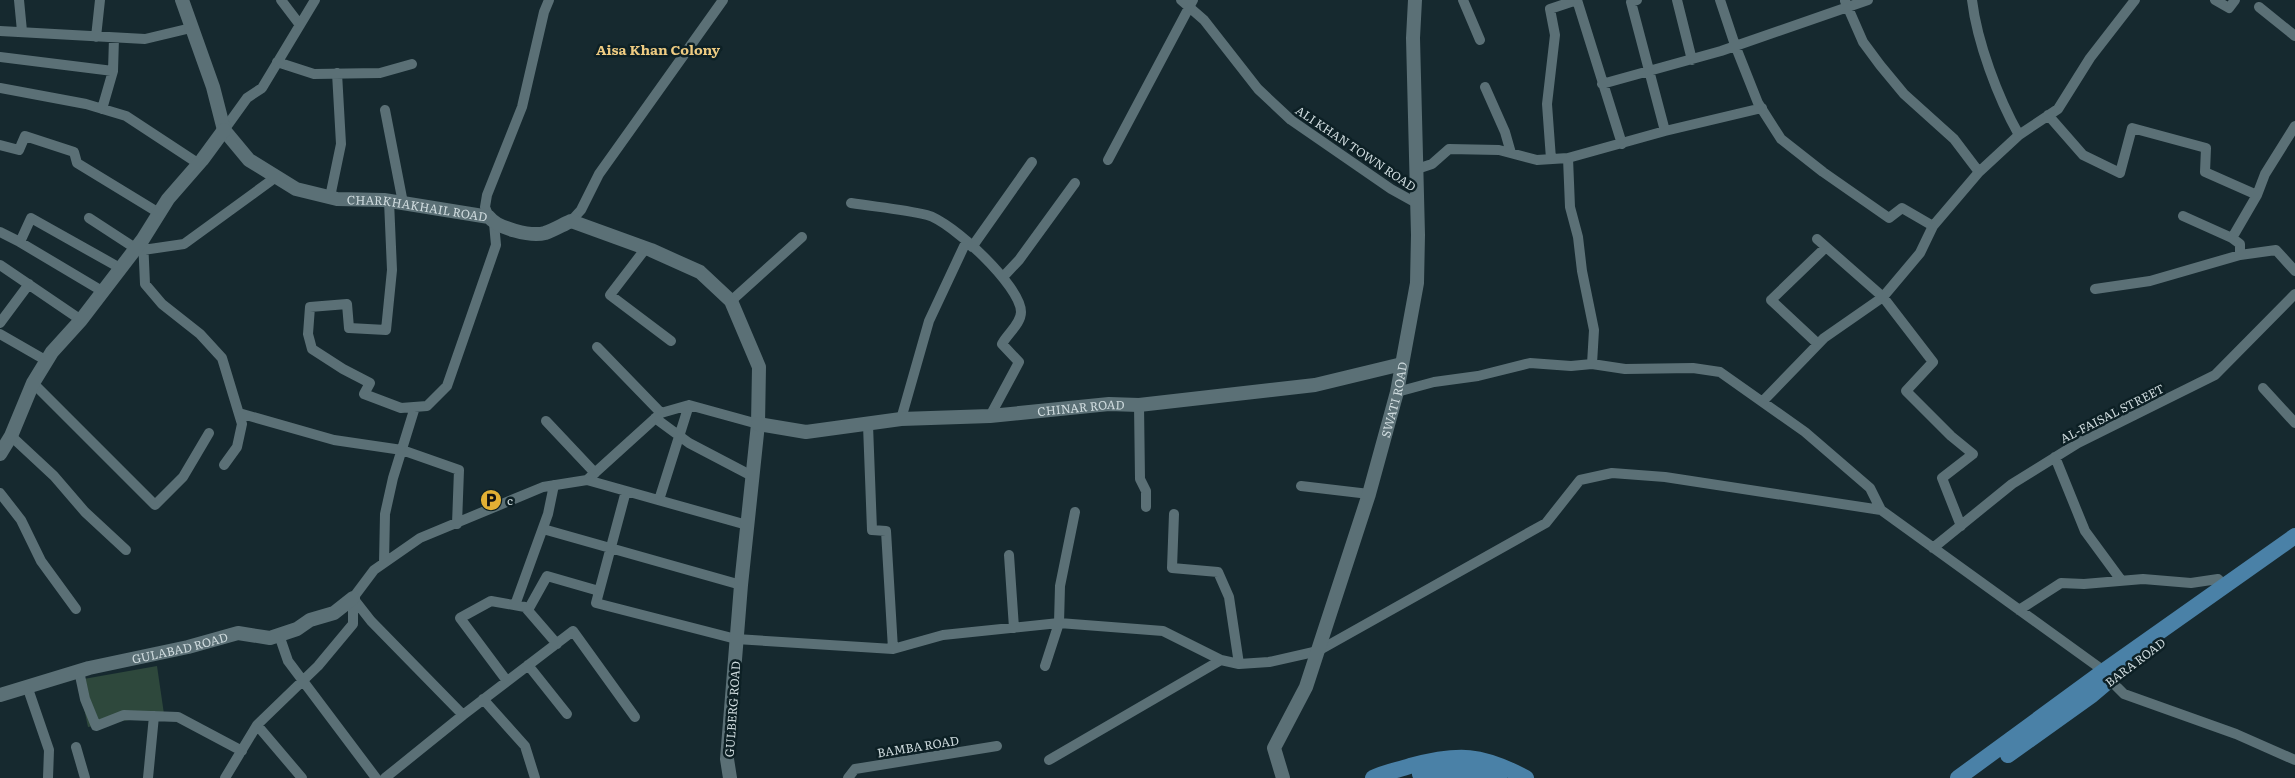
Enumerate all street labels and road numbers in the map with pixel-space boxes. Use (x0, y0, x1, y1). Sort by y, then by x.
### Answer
street label: ALI KHAN TOWN ROAD (1292, 101, 1420, 195)
street label: CHARKHAKHAIL ROAD (347, 190, 489, 226)
street label: SWATI ROAD (1376, 360, 1411, 440)
street label: AL-FAISAL STREET (2057, 379, 2167, 447)
street label: CHINAR ROAD (1036, 395, 1125, 420)
street label: GULABAD ROAD (130, 627, 230, 668)
street label: BARA ROAD (2101, 633, 2169, 691)
street label: GULBERG ROAD (720, 660, 744, 758)
street label: BAMBA ROAD (876, 731, 960, 761)

